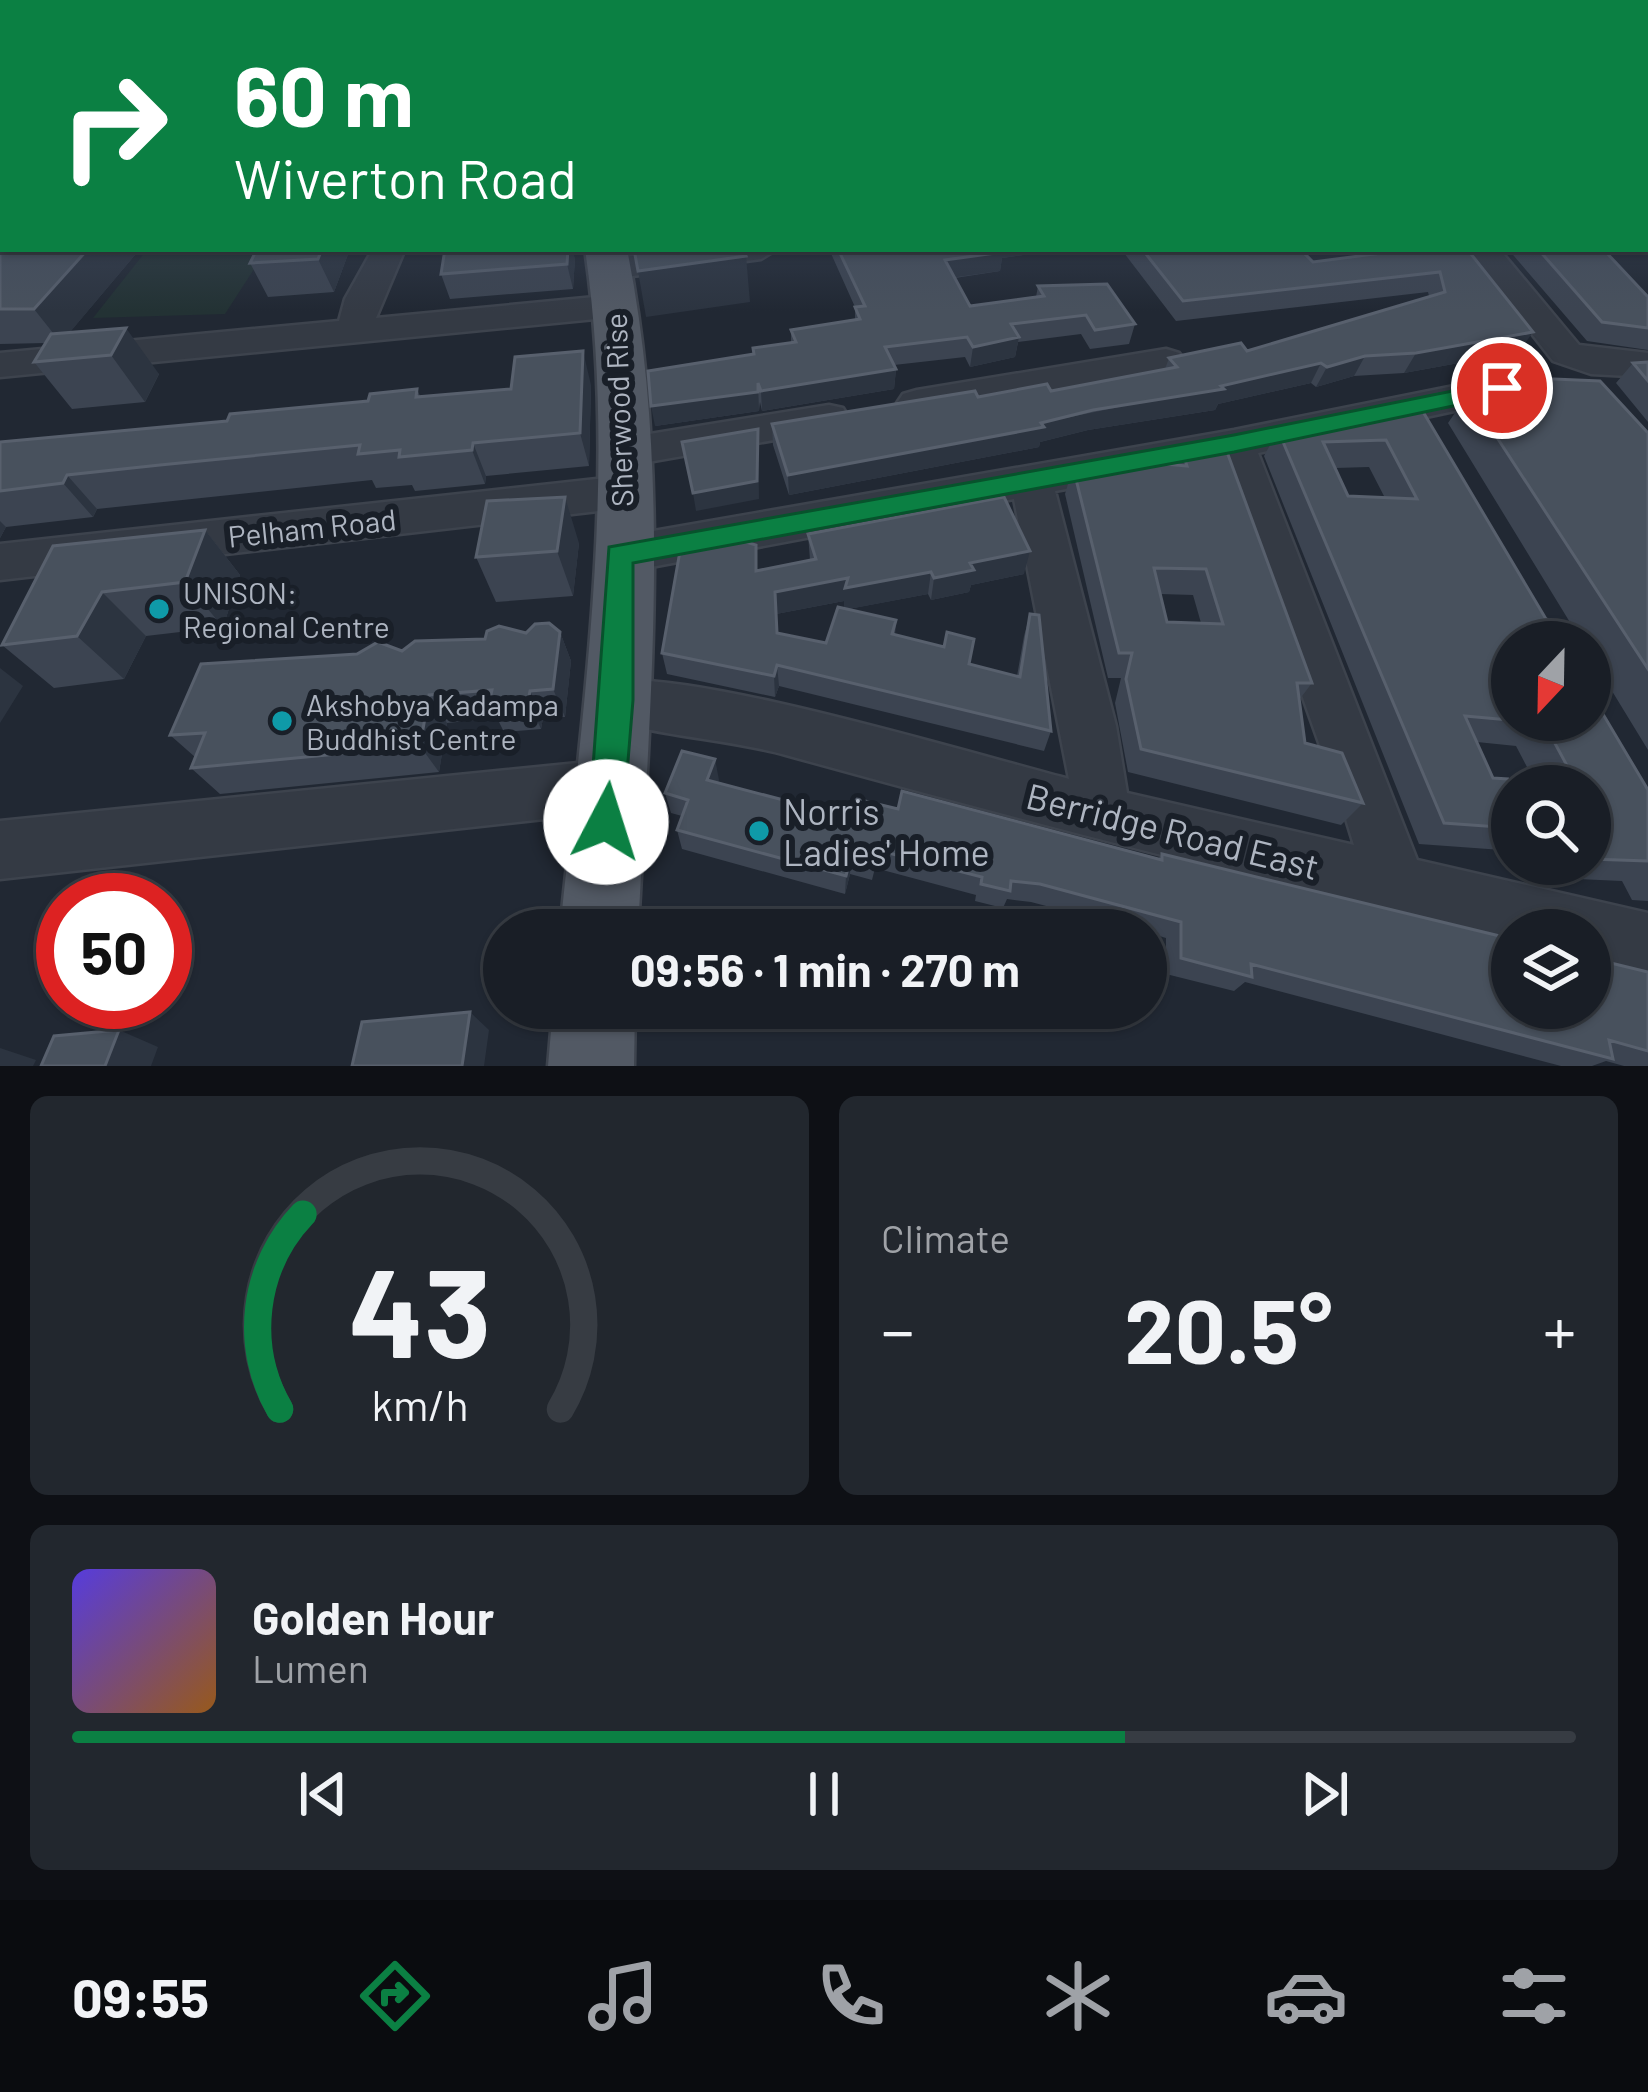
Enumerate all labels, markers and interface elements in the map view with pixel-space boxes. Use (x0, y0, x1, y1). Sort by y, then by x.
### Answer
text: 60 m (234, 43, 414, 144)
icon: right (36, 48, 192, 204)
text: Wiverton Road (234, 145, 577, 210)
street label: Sherwood Rise (597, 312, 639, 508)
pin (1451, 337, 1553, 439)
icon: arrive (1469, 355, 1535, 421)
street label: Pelham Road (226, 500, 398, 554)
place label: UNISON: Regional Centre (183, 574, 390, 644)
marker: UNISON: Regional Centre (146, 596, 172, 622)
north arrow (1491, 621, 1611, 741)
map controls (1491, 621, 1611, 1029)
place label: Akshobya Kadampa Buddhist Centre (306, 686, 559, 756)
marker: Akshobya Kadampa Buddhist Centre (269, 708, 295, 734)
position arrow (543, 759, 669, 885)
button: search (1491, 765, 1611, 885)
street label: Berridge Road East (1022, 773, 1324, 887)
place label: Norris Ladies' Home (783, 789, 990, 873)
marker: Norris Ladies' Home (746, 818, 772, 844)
speed limit sign: 50 (36, 873, 192, 1029)
button: layers (1491, 909, 1611, 1029)
text: 09:56 · 1 min · 270 m (630, 942, 1020, 996)
text: Climate (881, 1214, 1010, 1261)
text: 43 (348, 1233, 491, 1383)
text: 20.5° (1124, 1274, 1333, 1382)
text: − (881, 1289, 914, 1368)
text: + (1543, 1289, 1576, 1368)
text: km/h (371, 1377, 468, 1429)
text: Golden Hour (252, 1590, 494, 1644)
text: Lumen (252, 1644, 369, 1691)
icon: previous (290, 1761, 356, 1827)
icon: pause (791, 1761, 857, 1827)
icon: next (1292, 1761, 1358, 1827)
icon: directions (353, 1954, 437, 2038)
icon: music (581, 1954, 665, 2038)
icon: phone (809, 1954, 893, 2038)
icon: climate (1036, 1954, 1120, 2038)
icon: car (1264, 1954, 1348, 2038)
icon: filters (1492, 1954, 1576, 2038)
text: 09:55 (72, 1964, 209, 2029)

